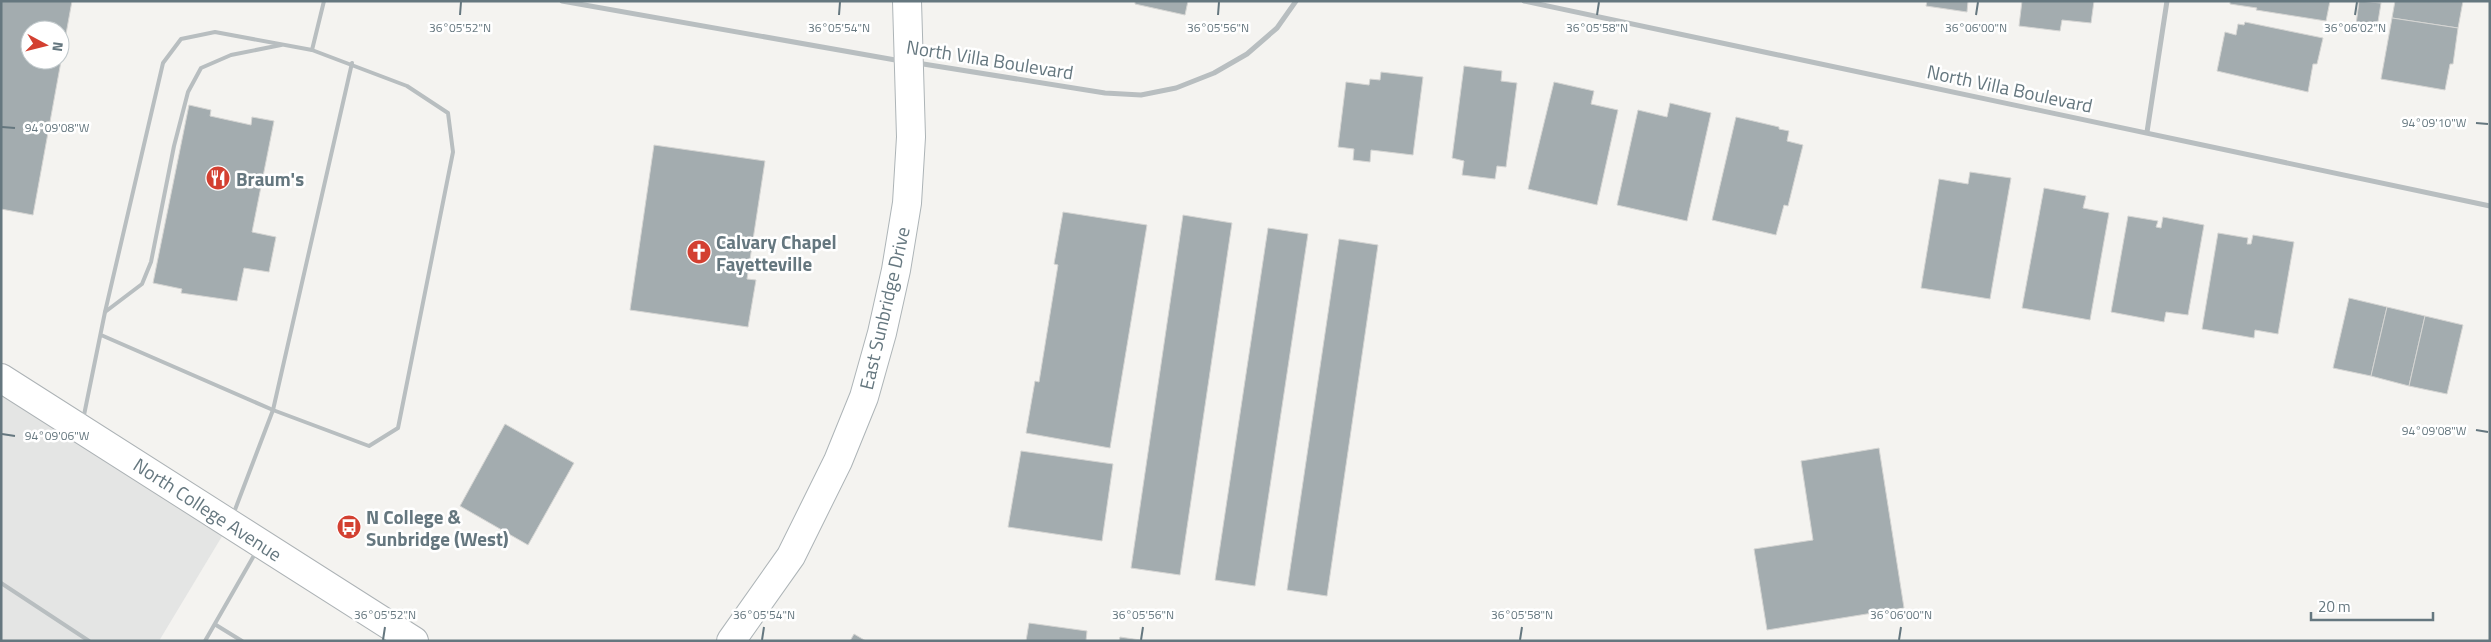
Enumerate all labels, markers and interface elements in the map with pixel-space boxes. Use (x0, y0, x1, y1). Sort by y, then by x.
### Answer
text: 36°05'52"N (429, 18, 491, 37)
text: 36°05'54"N (808, 18, 870, 37)
text: 36°05'56"N (1187, 18, 1249, 37)
text: 36°05'58"N (1566, 18, 1628, 37)
text: 36°06'00"N (1945, 18, 2007, 37)
text: 36°06'02"N (2324, 18, 2386, 37)
north arrow (20, 20, 70, 70)
street label: North Villa Boulevard (904, 31, 1076, 87)
text: N (47, 41, 69, 53)
street label: North Villa Boulevard (1924, 56, 2096, 120)
text: 94°09'10"W (2402, 113, 2467, 132)
text: 94°09'08"W (25, 118, 90, 137)
place label: Braum's (236, 164, 304, 193)
restaurant icon: Braum's (205, 165, 231, 191)
street label: East Sunbridge Drive (851, 224, 917, 392)
place label: Calvary Chapel Fayetteville (716, 227, 837, 278)
church icon: Calvary Chapel Fayetteville (686, 239, 712, 265)
text: 94°09'08"W (2402, 421, 2467, 440)
text: 94°09'06"W (25, 426, 90, 445)
street label: North College Avenue (128, 450, 288, 568)
place label: N College & Sunbridge (West) (366, 502, 509, 553)
bus stop icon: N College & Sunbridge (West) (336, 514, 362, 540)
scale bar (2311, 590, 2434, 622)
text: 20 m (2318, 595, 2351, 618)
text: 36°05'52"N (354, 605, 416, 624)
text: 36°05'54"N (733, 605, 795, 624)
text: 36°05'56"N (1112, 605, 1174, 624)
text: 36°05'58"N (1491, 605, 1553, 624)
text: 36°06'00"N (1870, 605, 1932, 624)

